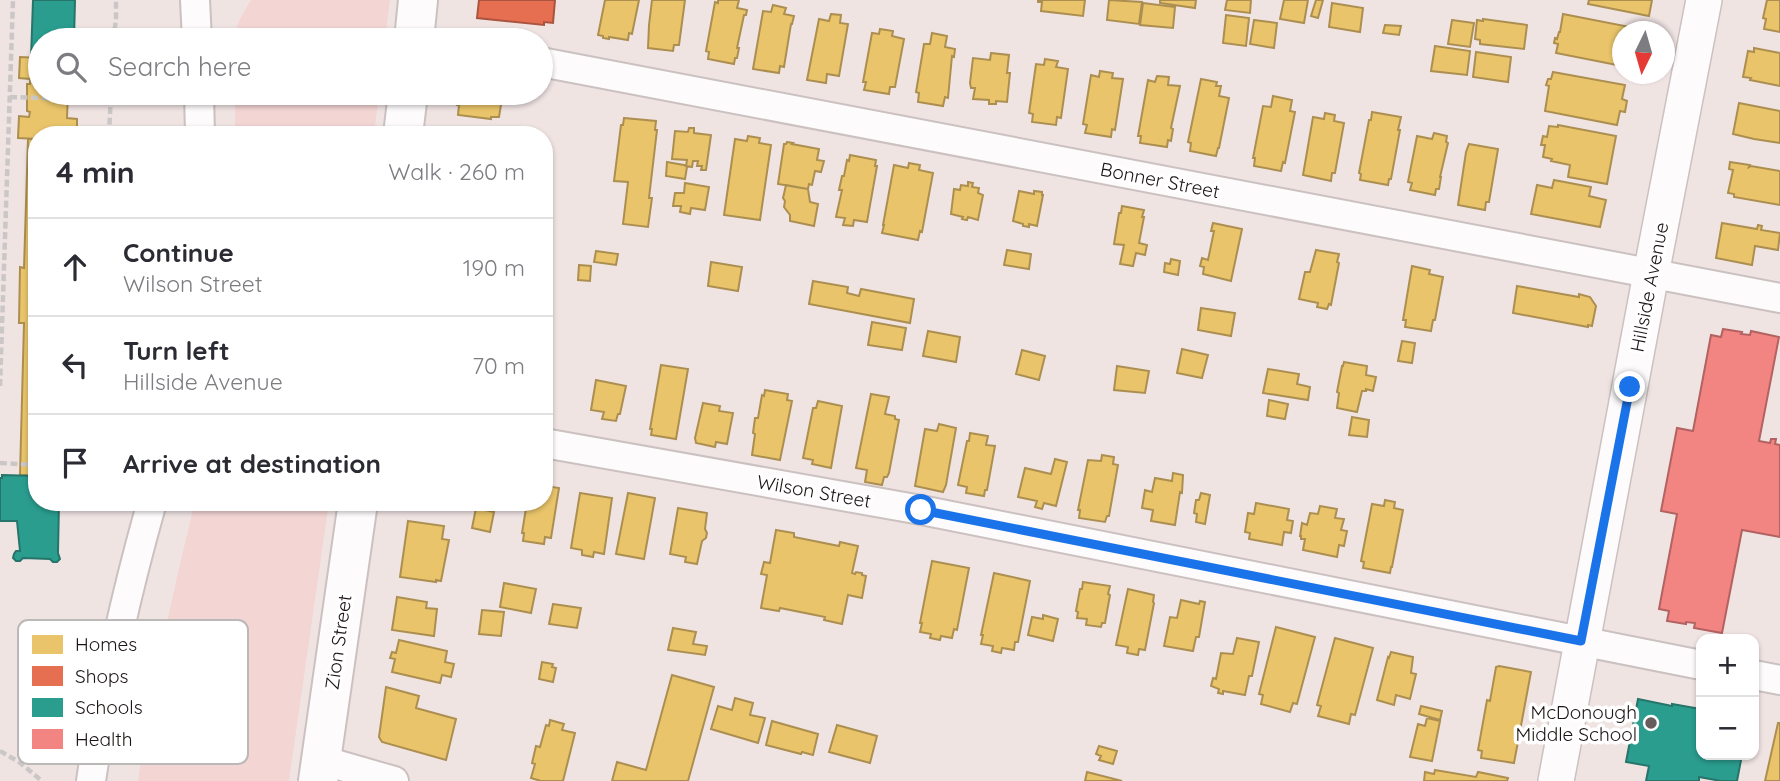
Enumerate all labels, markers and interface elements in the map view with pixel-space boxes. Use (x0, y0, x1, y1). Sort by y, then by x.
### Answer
north arrow (1612, 21, 1675, 84)
search box (28, 28, 553, 105)
icon: search (52, 48, 90, 86)
text: Search here (108, 50, 252, 83)
text: 4 min (56, 153, 135, 191)
text: Walk · 260 m (388, 157, 525, 186)
street label: Bonner Street (1098, 157, 1222, 203)
street label: Hillside Avenue (1625, 220, 1673, 354)
text: Continue (123, 236, 234, 269)
icon: ahead (56, 248, 94, 286)
text: 190 m (463, 253, 525, 282)
text: Wilson Street (123, 269, 263, 298)
text: Turn left (123, 334, 230, 367)
icon: left (56, 346, 94, 384)
text: 70 m (472, 351, 525, 380)
text: Hillside Avenue (123, 367, 283, 396)
route end (1614, 371, 1645, 402)
icon: arrive (56, 444, 94, 482)
text: Arrive at destination (123, 447, 381, 480)
street label: Wilson Street (755, 469, 873, 513)
route start (905, 494, 936, 525)
street label: Zion Street (319, 593, 357, 691)
legend (18, 620, 248, 764)
text: Homes (75, 632, 137, 656)
map controls (1696, 634, 1759, 760)
button: + (1696, 634, 1759, 697)
text: Shops (75, 664, 128, 688)
text: Schools (75, 695, 143, 719)
button: − (1696, 697, 1759, 760)
place label: McDonough Middle School (1515, 700, 1637, 746)
marker: McDonough Middle School (1643, 715, 1659, 731)
text: Health (75, 727, 133, 751)

